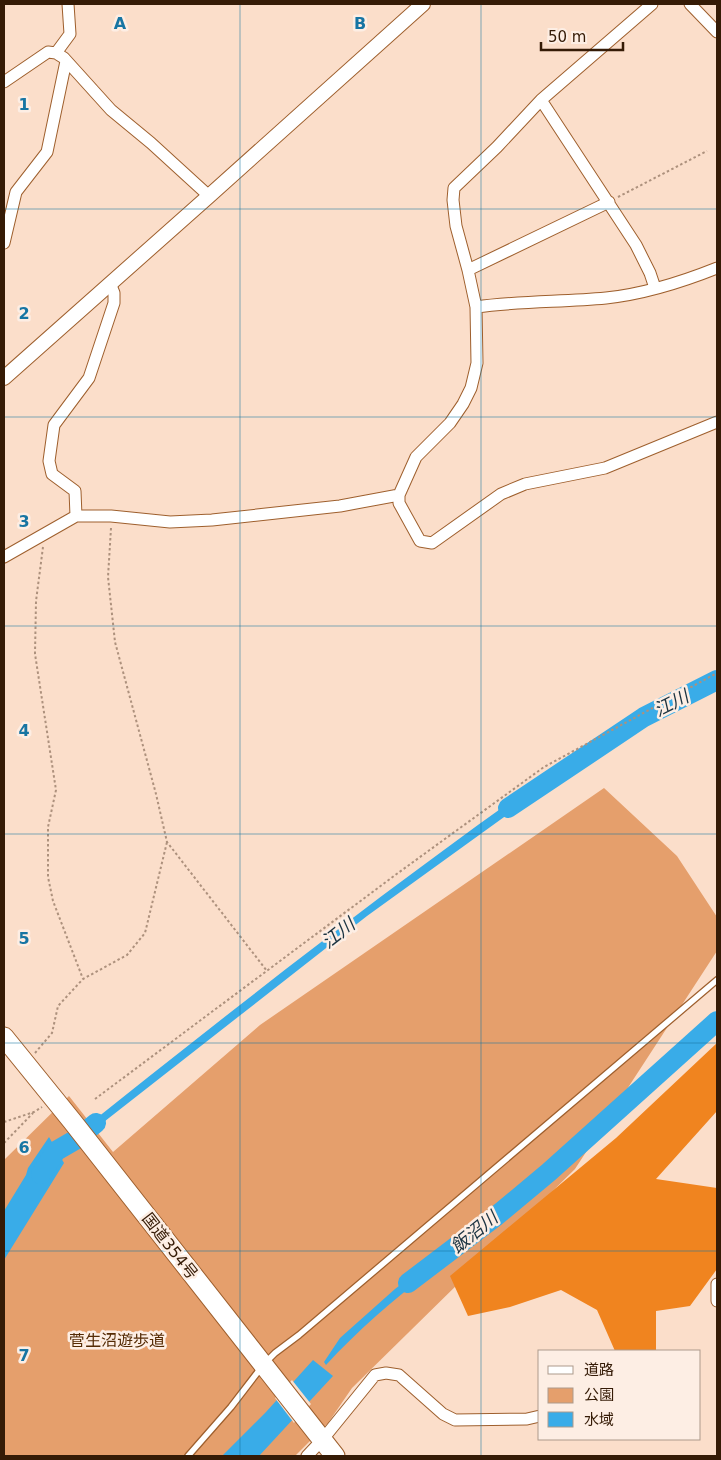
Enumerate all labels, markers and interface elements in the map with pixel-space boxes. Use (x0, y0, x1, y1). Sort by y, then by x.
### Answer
text: A (114, 14, 127, 33)
text: B (354, 14, 366, 33)
scale bar (541, 20, 624, 52)
text: 50 m (548, 28, 586, 46)
text: 1 (18, 95, 30, 114)
text: 2 (18, 304, 30, 323)
text: 3 (18, 512, 30, 531)
water label: 江川 (650, 685, 694, 721)
text: 4 (18, 721, 30, 740)
water label: 江川 (317, 912, 360, 952)
text: 5 (18, 929, 30, 948)
text: 6 (18, 1138, 30, 1157)
water label: 飯沼川 (446, 1206, 503, 1257)
street label: 国道354号 (138, 1209, 202, 1283)
park label: 菅生沼遊歩道 (69, 1331, 165, 1350)
text: 7 (18, 1346, 30, 1365)
legend (538, 1350, 701, 1440)
text: 道路 (584, 1361, 614, 1379)
text: 公園 (584, 1386, 614, 1404)
text: 水域 (584, 1411, 614, 1429)

